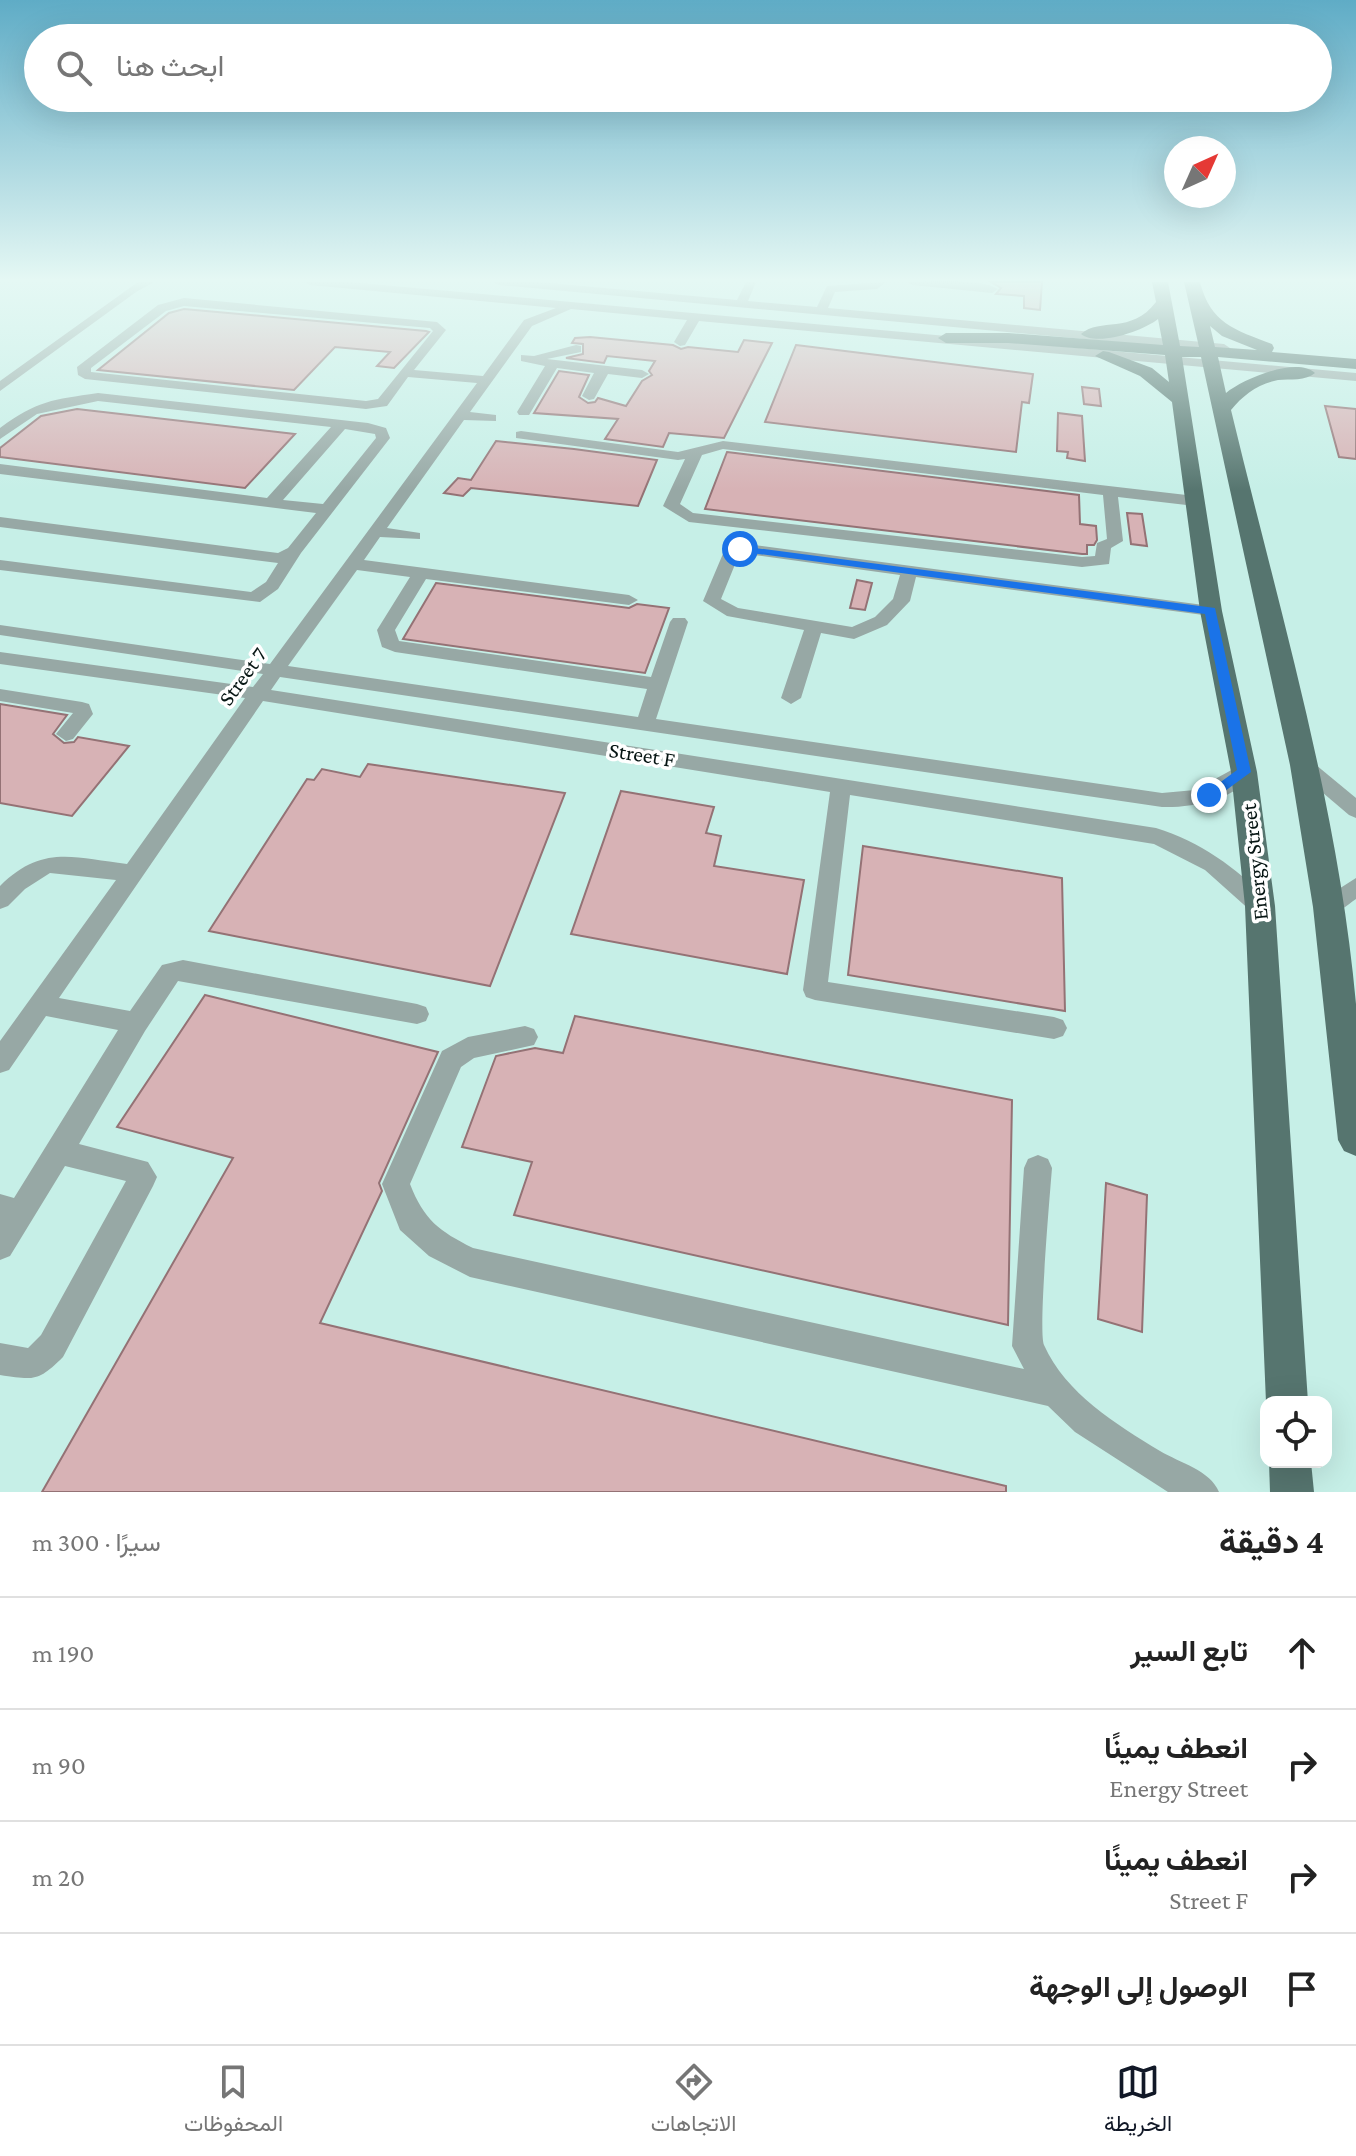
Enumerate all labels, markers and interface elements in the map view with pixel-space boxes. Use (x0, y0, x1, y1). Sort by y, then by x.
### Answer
search box (24, 24, 1332, 112)
icon: search (52, 46, 96, 90)
text: ابحث هنا (116, 49, 225, 82)
north arrow (1164, 136, 1236, 208)
route start (722, 531, 758, 567)
street label: Street 7 (213, 642, 272, 710)
street label: Street F (607, 737, 677, 772)
route end (1191, 777, 1227, 813)
street label: Energy Street (1236, 802, 1273, 922)
map controls (1260, 1396, 1332, 1468)
button: locate (1260, 1396, 1332, 1468)
text: 4 دقيقة (1219, 1523, 1324, 1560)
text: سيرًا · 300 m (32, 1528, 161, 1557)
icon: ahead (1280, 1631, 1324, 1675)
text: تابع السير (1130, 1634, 1248, 1667)
text: 190 m (32, 1639, 94, 1668)
text: انعطف يمينًا (1104, 1731, 1248, 1764)
icon: right (1280, 1743, 1324, 1787)
text: 90 m (32, 1751, 86, 1780)
text: Energy Street (1109, 1774, 1248, 1803)
text: انعطف يمينًا (1104, 1843, 1248, 1876)
icon: right (1280, 1855, 1324, 1899)
text: 20 m (32, 1863, 85, 1892)
text: Street F (1169, 1886, 1248, 1915)
icon: arrive (1280, 1967, 1324, 2011)
text: الوصول إلى الوجهة (1029, 1970, 1248, 2003)
tab: المحفوظات (184, 2060, 283, 2143)
tab: الاتجاهات (651, 2060, 736, 2143)
tab: الخريطة (1104, 2060, 1172, 2143)

